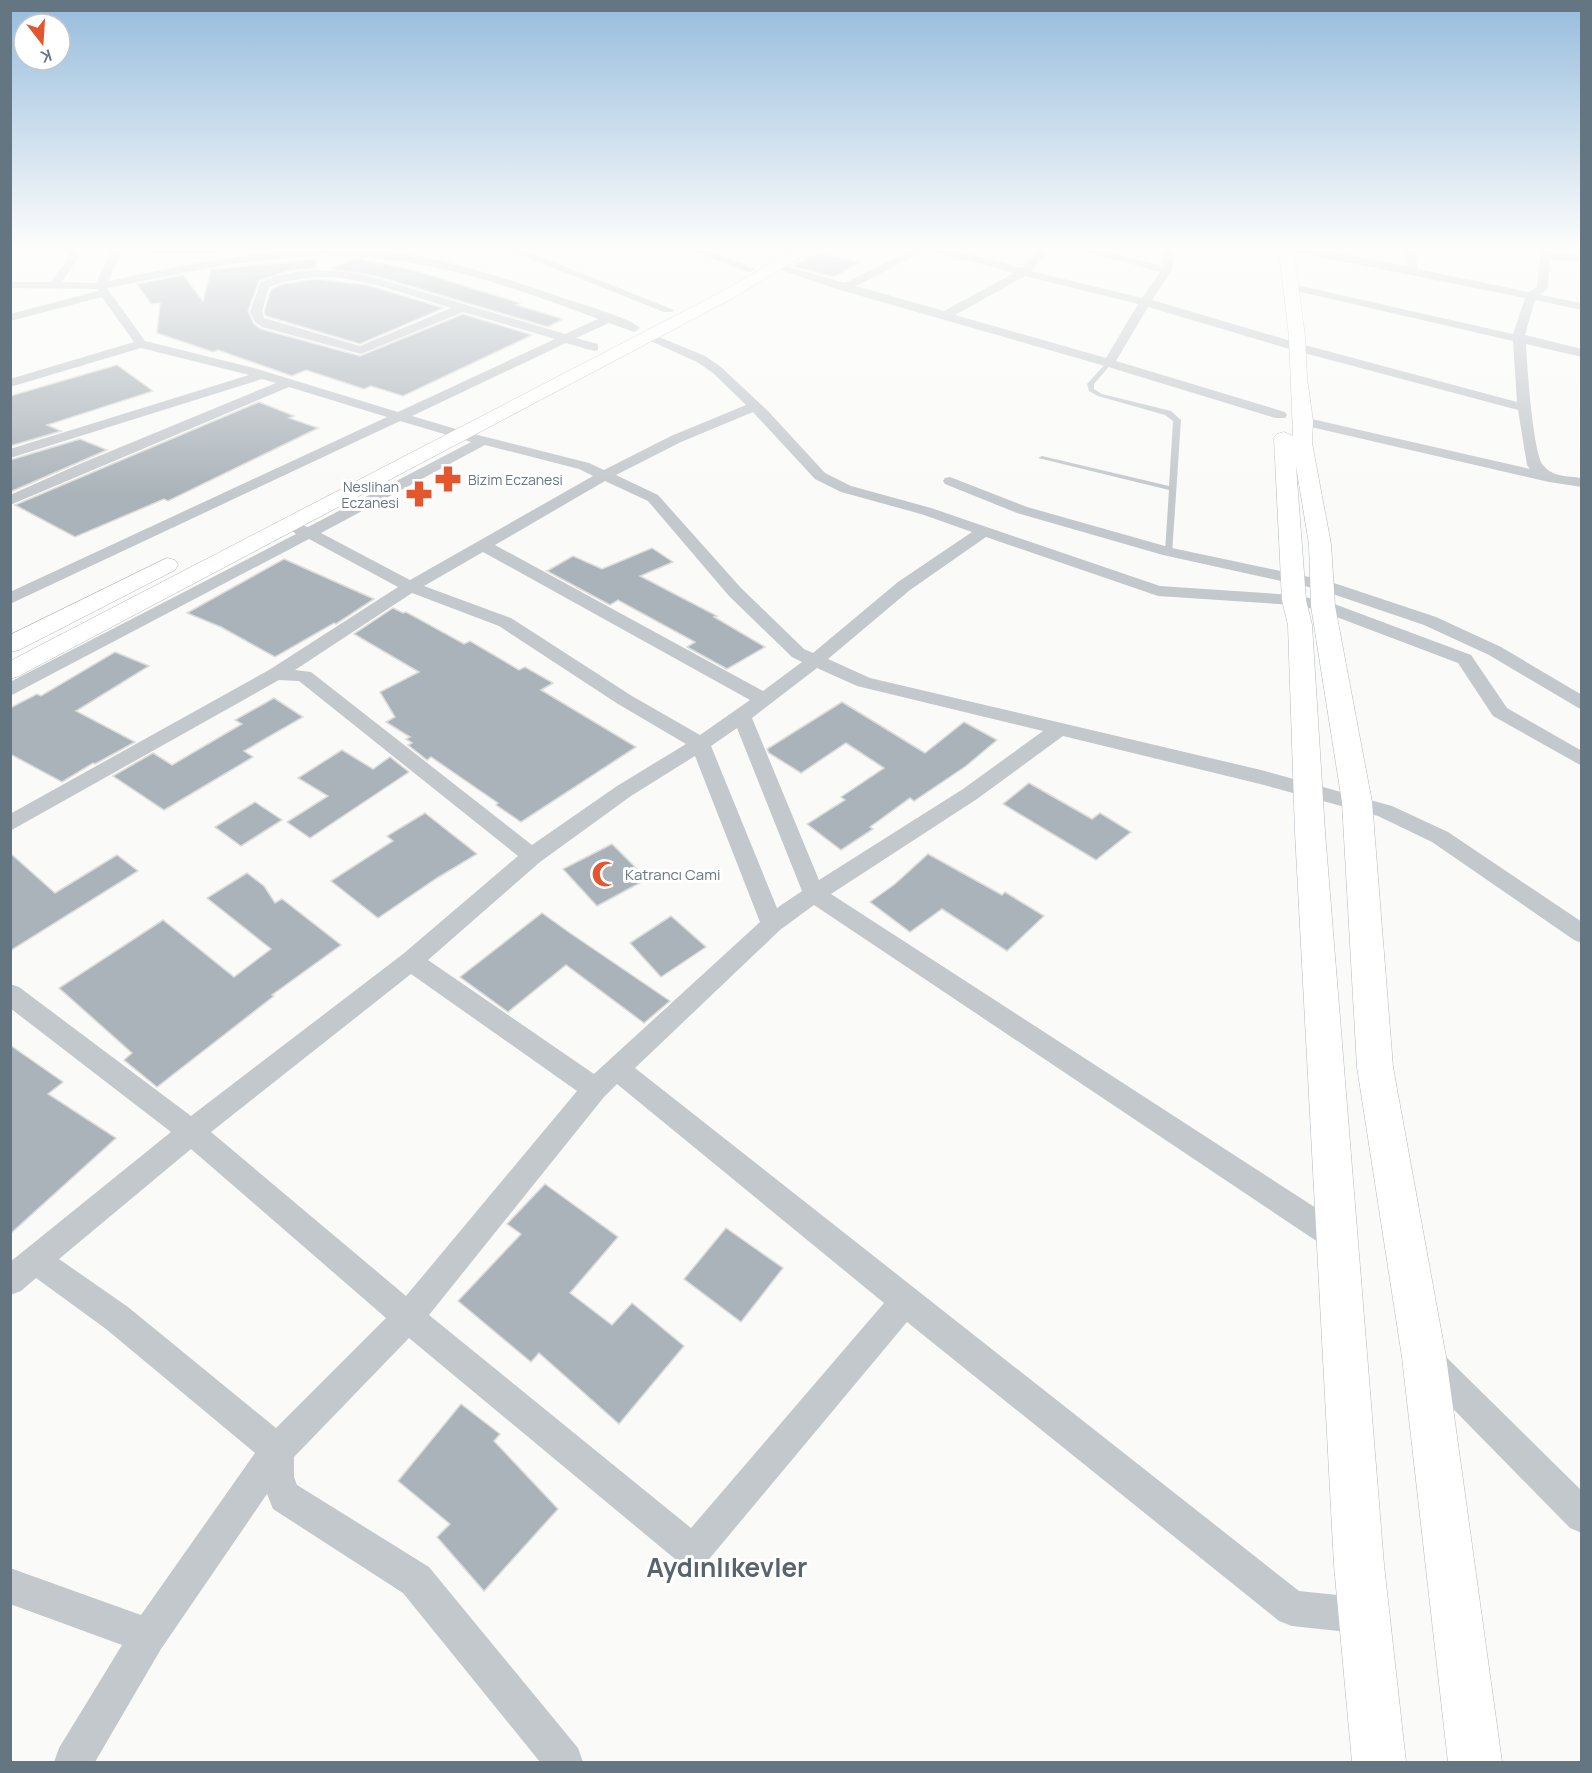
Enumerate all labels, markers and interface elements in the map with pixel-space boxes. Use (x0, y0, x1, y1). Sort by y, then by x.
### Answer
north arrow (12, 12, 72, 72)
text: K (38, 44, 55, 69)
pharmacy icon: Bizim Eczanesi (433, 464, 463, 494)
place label: Bizim Eczanesi (468, 470, 563, 489)
place label: Neslihan Eczanesi (341, 477, 399, 512)
pharmacy icon: Neslihan Eczanesi (404, 479, 434, 509)
mosque icon: Katrancı Cami (590, 859, 620, 889)
place label: Katrancı Cami (625, 864, 720, 885)
district label: Aydınlıkevler (647, 1549, 807, 1585)

